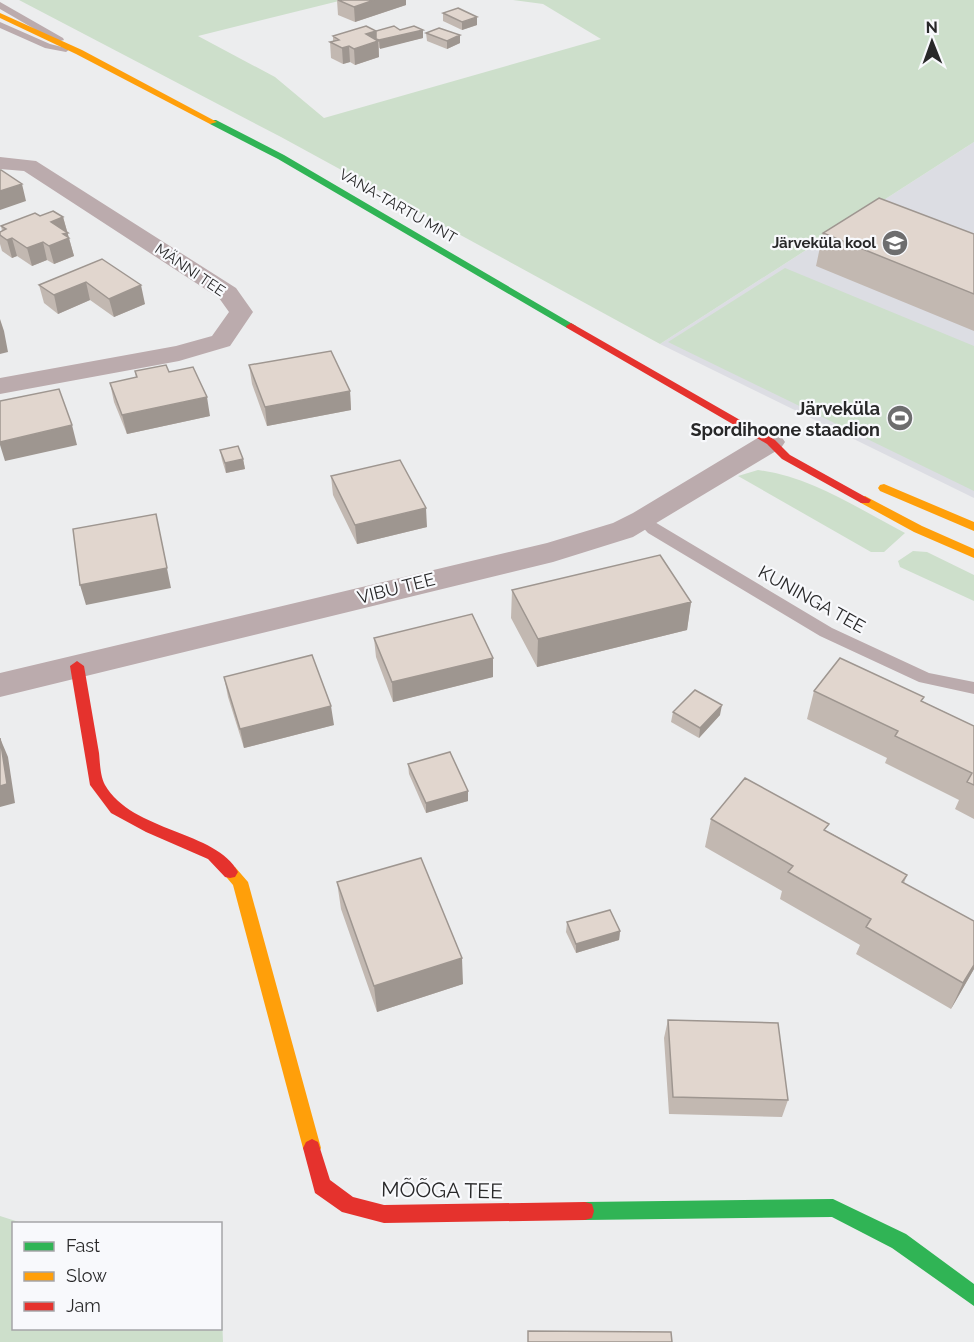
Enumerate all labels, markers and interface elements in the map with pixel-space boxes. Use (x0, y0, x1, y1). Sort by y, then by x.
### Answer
north arrow (902, 12, 962, 72)
text: N (925, 18, 938, 37)
street label: VANA-TARTU MNT (336, 165, 460, 247)
school or university icon: Järveküla kool (880, 228, 910, 258)
place label: Järveküla kool (772, 234, 876, 252)
street label: MÄNNI TEE (151, 239, 229, 300)
place label: Järveküla Spordihoone staadion (691, 398, 880, 440)
sports icon: Järveküla Spordihoone staadion (885, 403, 915, 433)
street label: KUNINGA TEE (755, 561, 869, 637)
street label: VIBU TEE (355, 568, 437, 608)
street label: MÕÕGA TEE (381, 1176, 503, 1204)
legend (12, 1222, 222, 1330)
text: Fast (66, 1235, 100, 1256)
text: Slow (66, 1265, 107, 1286)
text: Jam (66, 1295, 101, 1316)

